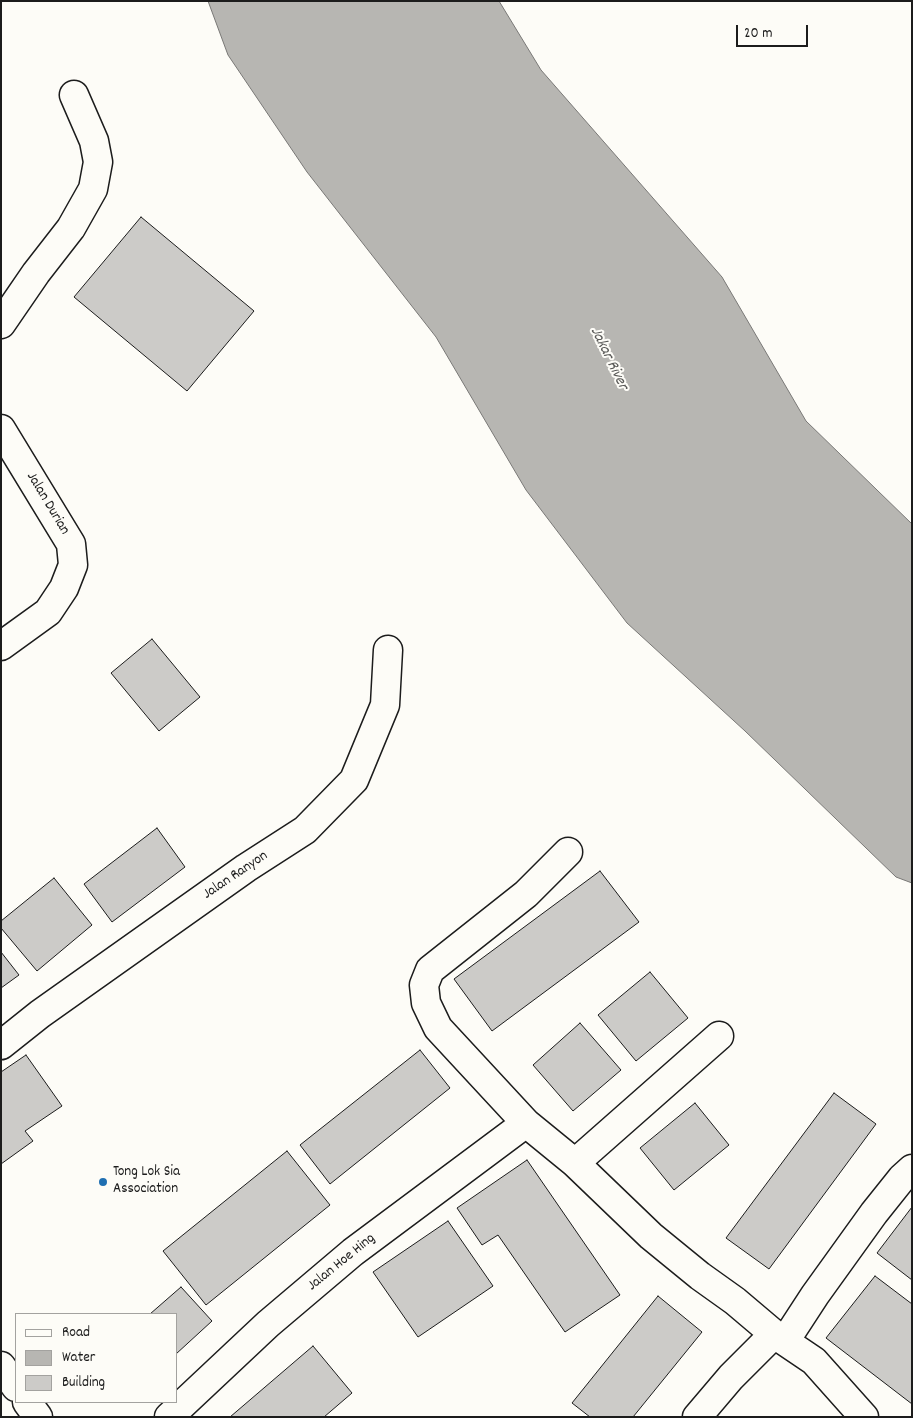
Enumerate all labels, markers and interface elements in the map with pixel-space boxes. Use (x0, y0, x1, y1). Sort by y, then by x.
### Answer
scale bar (738, 15, 810, 47)
text: 20 m (744, 23, 772, 45)
water label: Jakar River (585, 325, 631, 393)
street label: Jalan Durian (21, 469, 73, 539)
street label: Jalan Ranyon (200, 848, 272, 904)
place label: Tong Lok Sia Association (113, 1164, 180, 1199)
marker: Tong Lok Sia Association (97, 1176, 109, 1188)
street label: Jalan Hoe Hing (305, 1230, 379, 1296)
legend (15, 1313, 178, 1403)
text: Road (62, 1322, 90, 1344)
text: Water (62, 1347, 95, 1369)
text: Building (62, 1372, 105, 1394)

